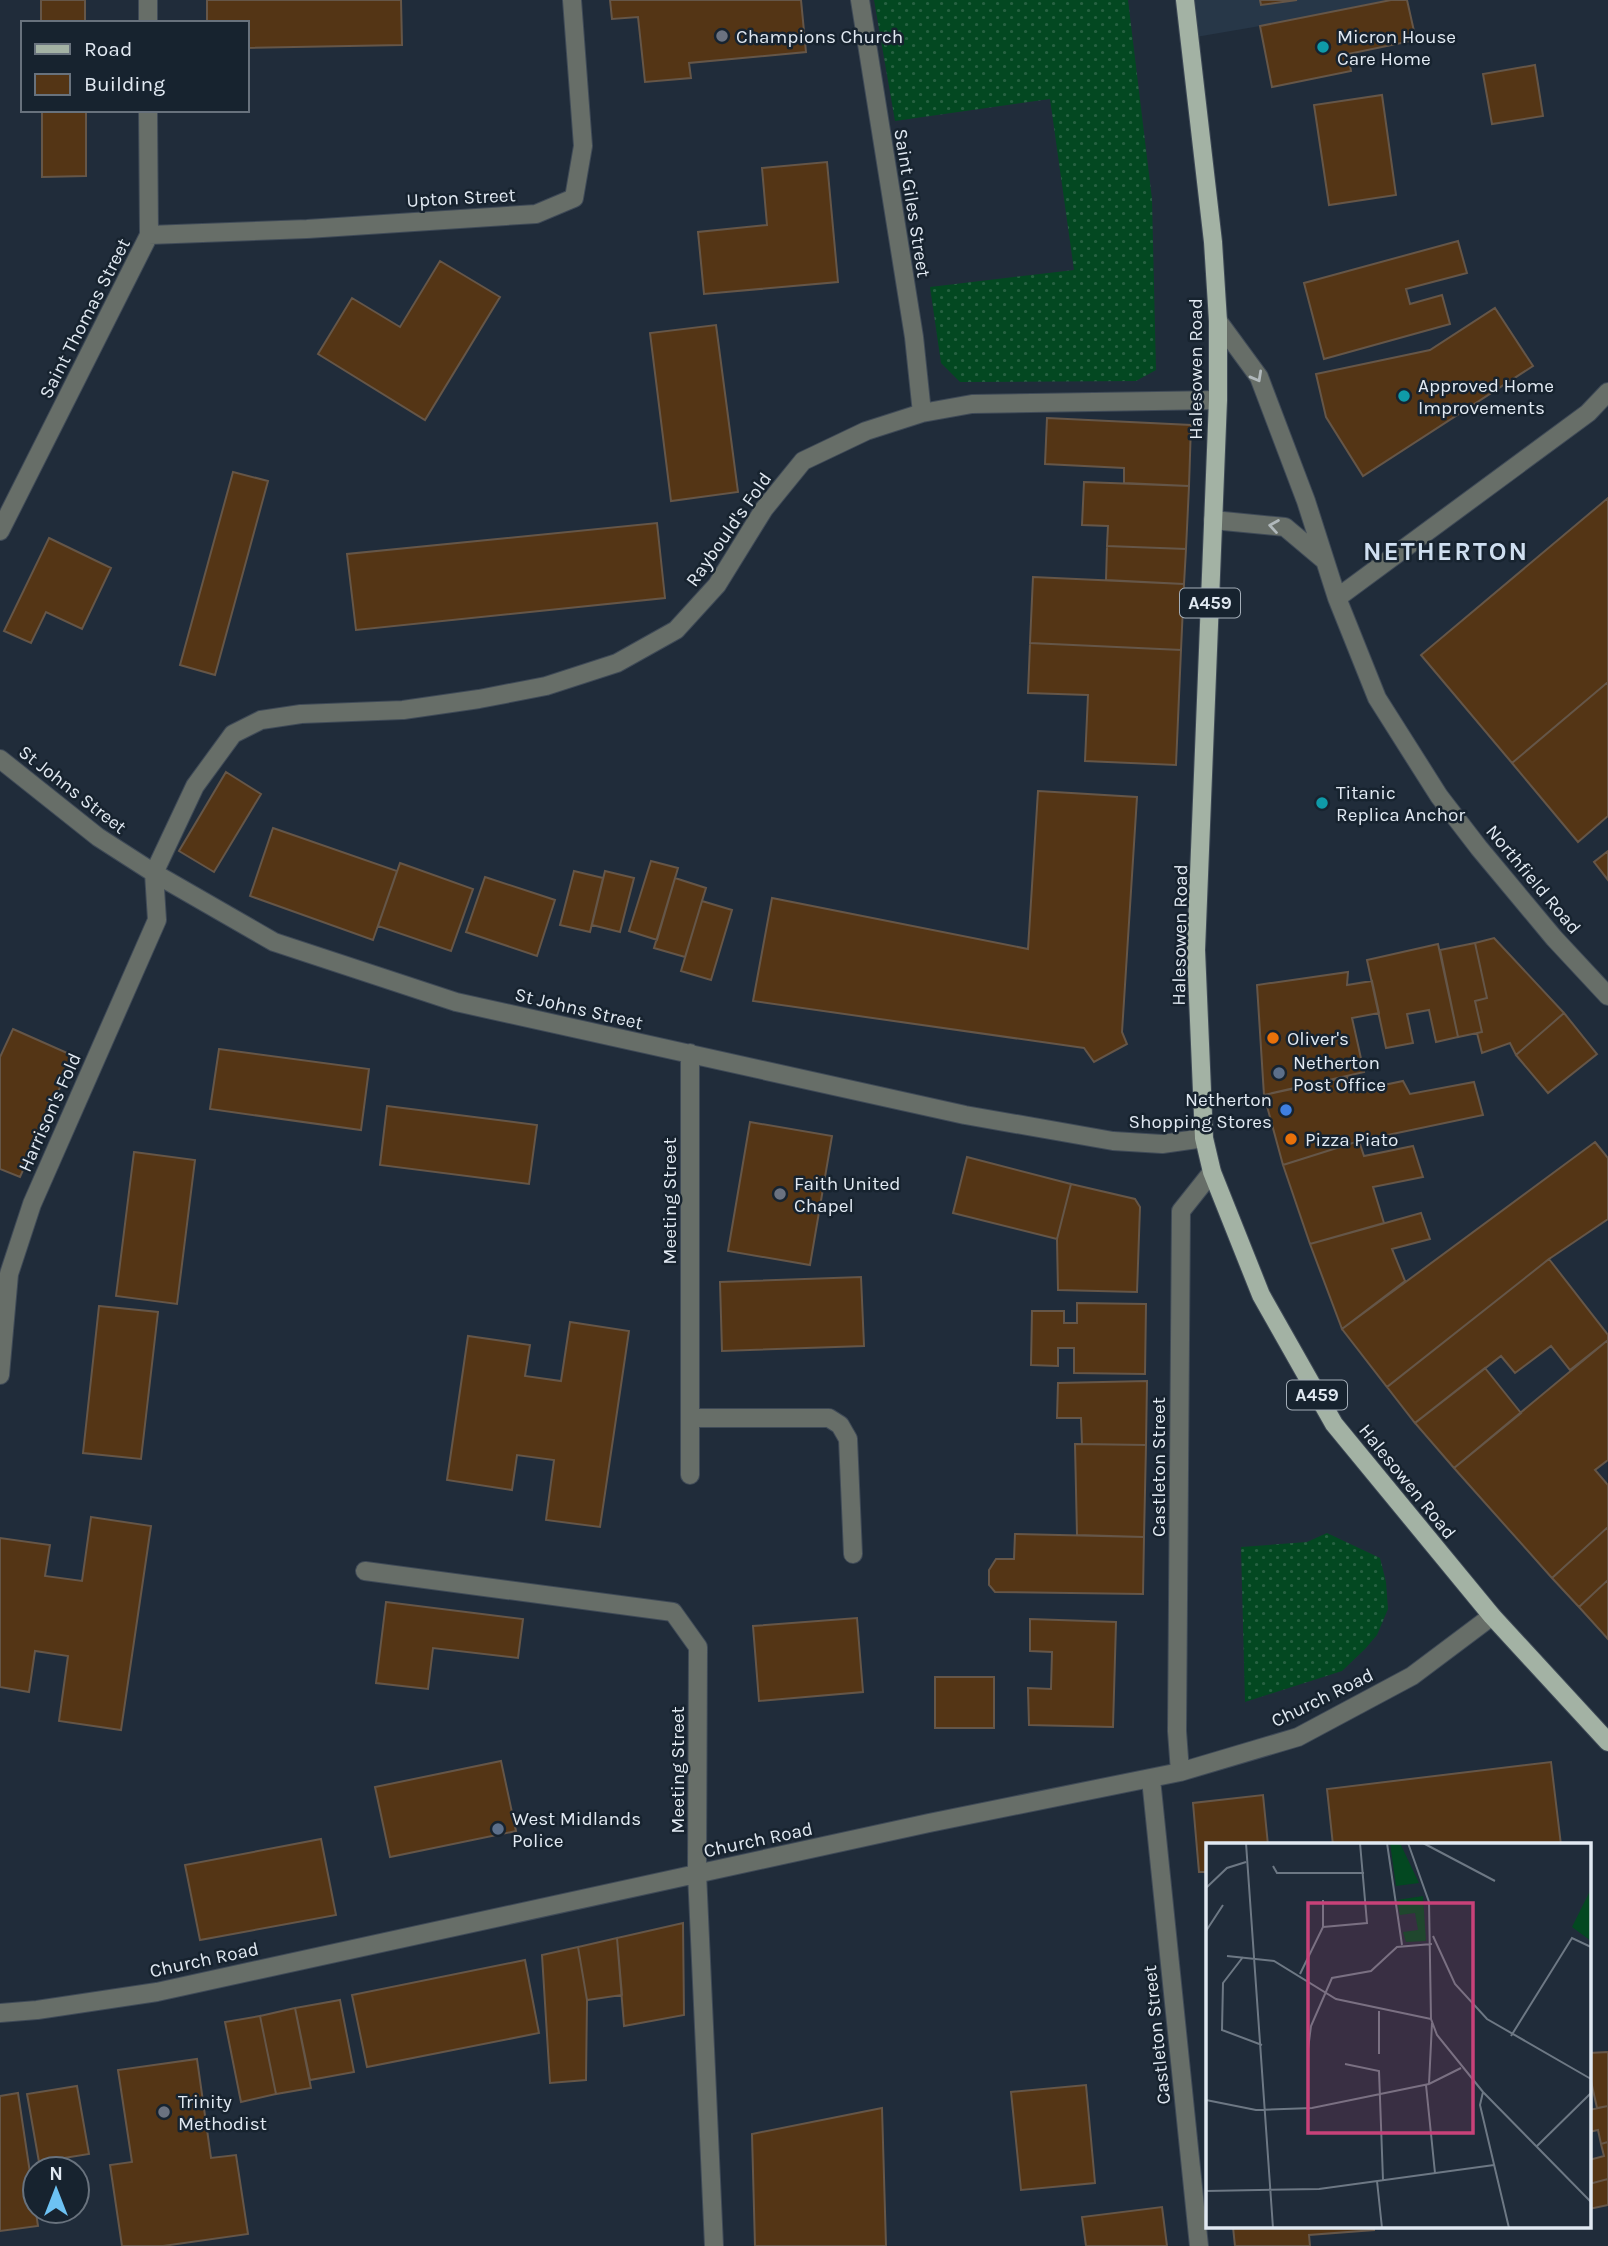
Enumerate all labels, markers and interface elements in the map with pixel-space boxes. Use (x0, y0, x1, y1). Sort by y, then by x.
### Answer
legend (21, 21, 248, 112)
place label: Champions Church (736, 26, 903, 48)
place label: Micron House Care Home (1337, 26, 1456, 70)
marker: Champions Church (714, 28, 730, 44)
text: Road (84, 37, 132, 61)
marker: Micron House Care Home (1315, 39, 1331, 55)
text: Building (84, 72, 165, 96)
street label: Saint Giles Street (889, 127, 935, 279)
street label: Upton Street (406, 184, 516, 212)
street label: Saint Thomas Street (35, 235, 135, 402)
street label: Halesowen Road (1185, 298, 1207, 440)
one-way arrow (1249, 369, 1262, 382)
place label: Approved Home Improvements (1418, 375, 1554, 419)
marker: Approved Home Improvements (1396, 388, 1412, 404)
street label: Raybould's Fold (681, 468, 776, 591)
one-way arrow (1268, 519, 1280, 534)
district label: NETHERTON (1363, 536, 1529, 567)
road number: A459 (1180, 588, 1240, 618)
street label: St Johns Street (14, 741, 131, 839)
place label: Titanic Replica Anchor (1336, 782, 1465, 826)
marker: Titanic Replica Anchor (1314, 795, 1330, 811)
street label: Northfield Road (1481, 821, 1585, 939)
street label: Halesowen Road (1168, 864, 1192, 1006)
street label: St Johns Street (513, 984, 645, 1034)
place label: Oliver's (1287, 1028, 1349, 1050)
marker: Oliver's (1265, 1030, 1281, 1046)
street label: Harrison's Fold (14, 1050, 86, 1175)
place label: Netherton Post Office (1293, 1052, 1386, 1096)
marker: Netherton Post Office (1271, 1065, 1287, 1081)
place label: Netherton Shopping Stores (1128, 1089, 1272, 1133)
marker: Netherton Shopping Stores (1278, 1102, 1294, 1118)
place label: Pizza Piato (1305, 1129, 1398, 1151)
marker: Pizza Piato (1283, 1131, 1299, 1147)
street label: Meeting Street (659, 1137, 681, 1265)
place label: Faith United Chapel (794, 1173, 900, 1217)
marker: Faith United Chapel (772, 1186, 788, 1202)
road number: A459 (1287, 1380, 1347, 1410)
street label: Castleton Street (1148, 1397, 1170, 1537)
street label: Halesowen Road (1354, 1420, 1460, 1544)
street label: Church Road (1268, 1664, 1377, 1732)
street label: Meeting Street (667, 1706, 689, 1834)
place label: West Midlands Police (512, 1808, 641, 1852)
street label: Church Road (702, 1818, 815, 1862)
marker: West Midlands Police (490, 1821, 506, 1837)
inset map (1206, 1843, 1590, 2228)
street label: Church Road (148, 1938, 261, 1982)
street label: Castleton Street (1139, 1964, 1175, 2106)
place label: Trinity Methodist (178, 2091, 267, 2135)
marker: Trinity Methodist (156, 2104, 172, 2120)
north arrow (21, 2155, 91, 2225)
text: N (49, 2163, 63, 2185)

